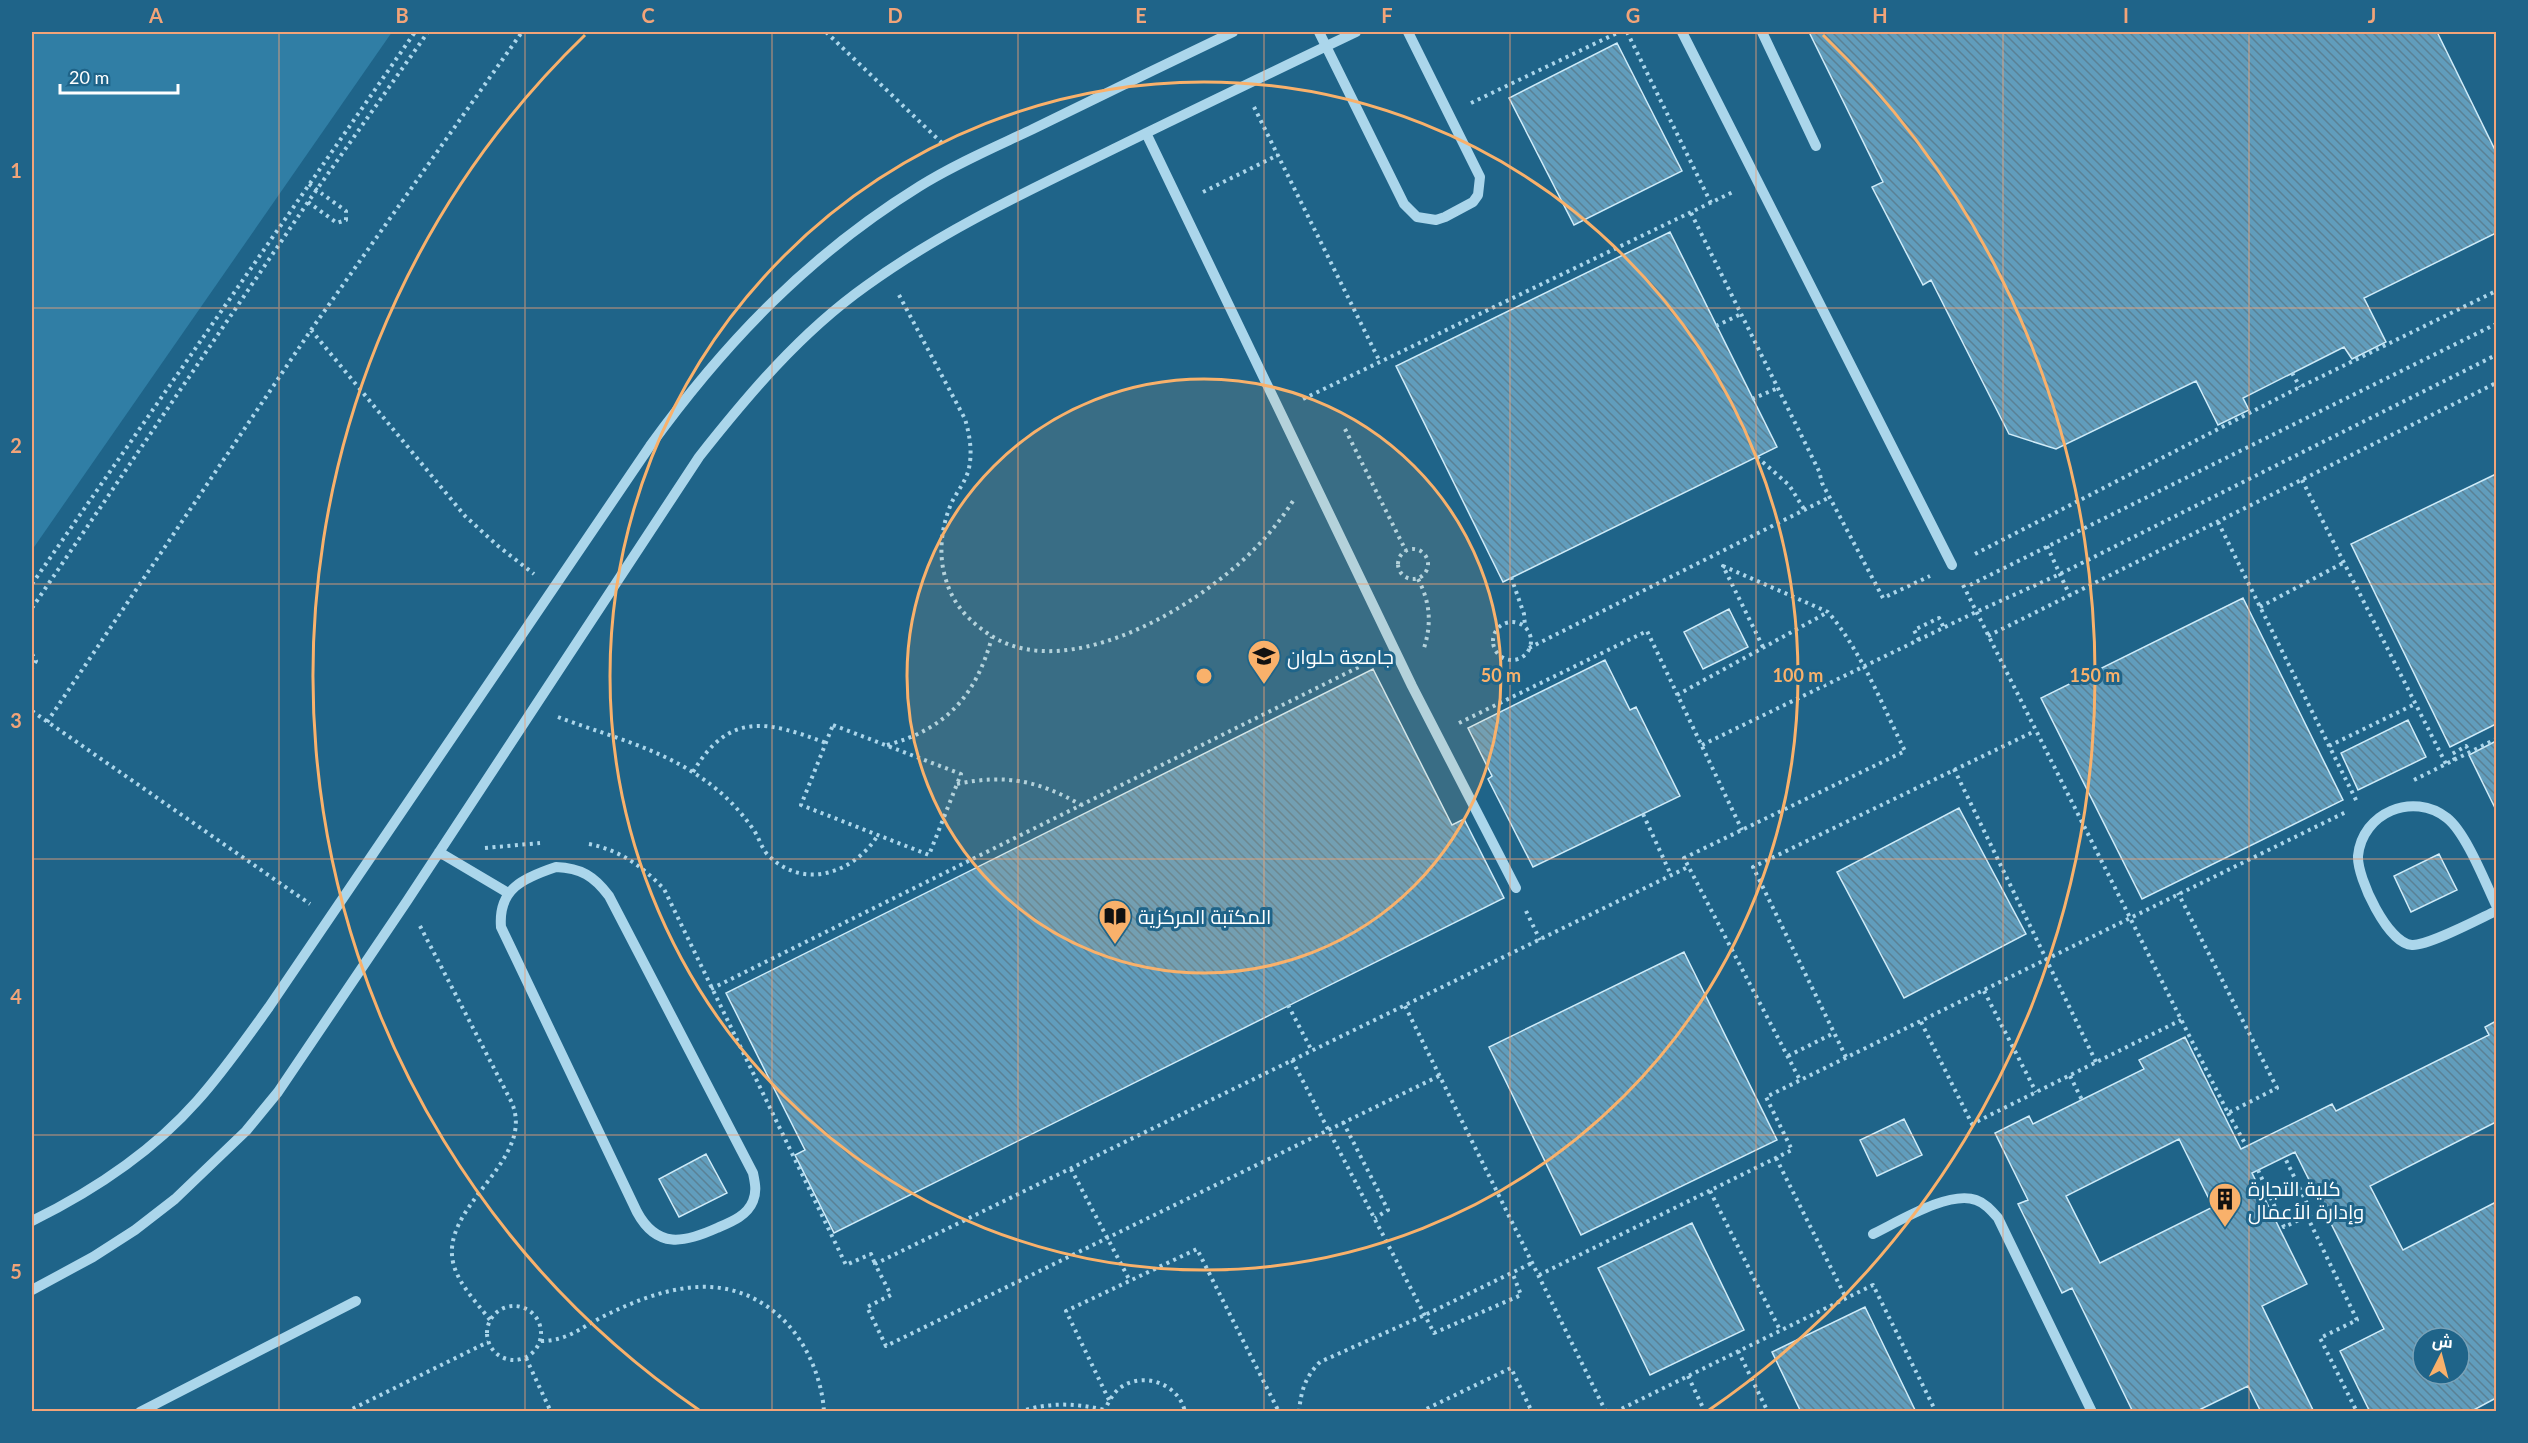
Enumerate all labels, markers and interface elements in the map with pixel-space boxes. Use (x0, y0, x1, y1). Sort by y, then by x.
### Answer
text: A (148, 3, 163, 27)
text: B (395, 3, 409, 27)
text: C (641, 3, 655, 27)
text: D (887, 3, 903, 27)
text: E (1135, 3, 1147, 27)
text: F (1381, 3, 1393, 27)
text: G (1626, 3, 1640, 27)
text: H (1872, 3, 1888, 27)
text: I (2123, 3, 2129, 27)
text: J (2368, 3, 2376, 27)
scale bar (60, 57, 178, 95)
text: 20 m (69, 66, 109, 88)
text: 1 (10, 158, 22, 182)
text: 2 (10, 433, 22, 457)
school or university icon: جامعة حلوان (1246, 638, 1282, 685)
place label: جامعة حلوان (1287, 644, 1394, 670)
text: 50 m (1481, 664, 1521, 686)
text: 100 m (1773, 664, 1823, 686)
text: 150 m (2070, 664, 2120, 686)
centre of rings (1194, 666, 1214, 686)
text: 3 (10, 708, 22, 732)
library icon: المكتبة المركزية (1097, 898, 1133, 945)
place label: المكتبة المركزية (1138, 904, 1271, 929)
text: 4 (10, 984, 22, 1008)
place label: كلية التجارة وإدارة الأعمال (2248, 1176, 2364, 1225)
building icon: كلية التجارة وإدارة الأعمال (2207, 1181, 2243, 1228)
text: 5 (10, 1259, 22, 1283)
north arrow (2411, 1326, 2471, 1386)
text: ش (2431, 1330, 2454, 1352)

